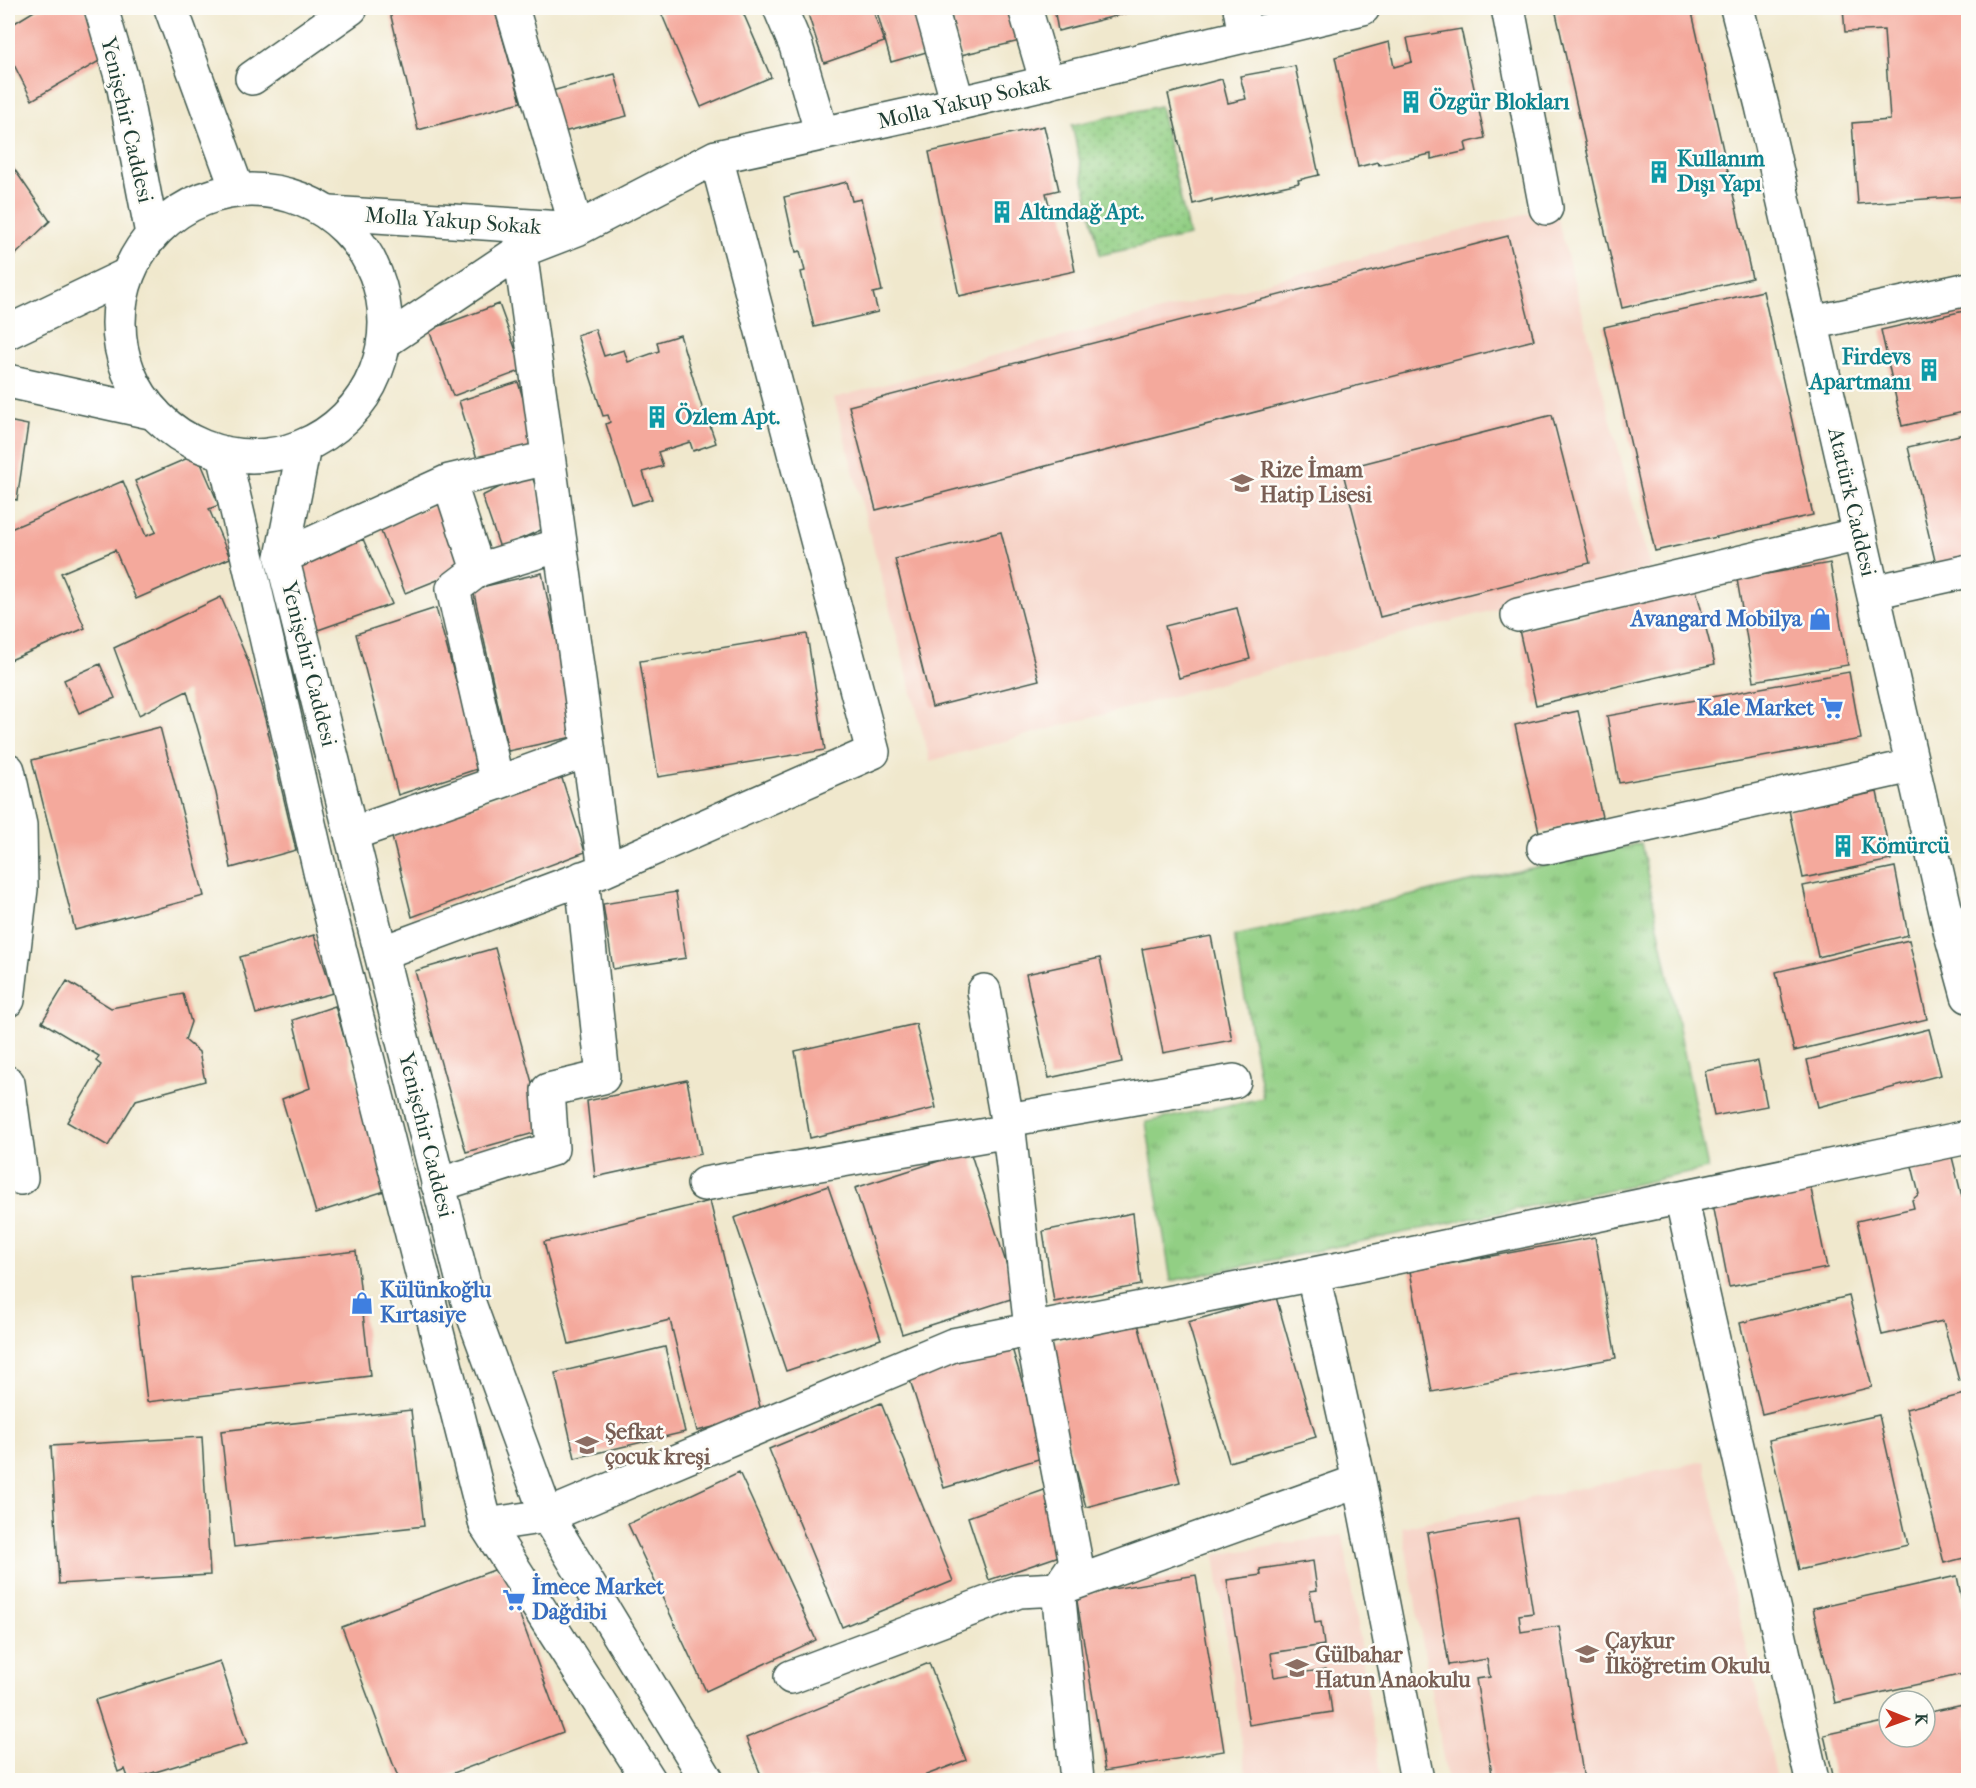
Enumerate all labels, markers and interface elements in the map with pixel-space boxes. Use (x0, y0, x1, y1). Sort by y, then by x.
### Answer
street label: Yenişehir Caddesi (95, 34, 159, 206)
street label: Molla Yakup Sokak (875, 69, 1054, 135)
place label: Özgür Blokları (1429, 87, 1570, 115)
building icon: Özgür Blokları (1398, 89, 1424, 115)
place label: Kullanım Dışı Yapı (1677, 146, 1766, 197)
building icon: Kullanım Dışı Yapı (1646, 159, 1672, 185)
building icon: Altındağ Apt. (989, 199, 1015, 225)
place label: Altındağ Apt. (1018, 199, 1144, 225)
street label: Molla Yakup Sokak (364, 202, 543, 240)
place label: Firdevs Apartmanı (1808, 344, 1911, 395)
building icon: Firdevs Apartmanı (1916, 357, 1942, 383)
place label: Özlem Apt. (675, 402, 780, 430)
building icon: Özlem Apt. (644, 404, 670, 430)
street label: Atatürk Caddesi (1822, 424, 1882, 579)
place label: Rize İmam Hatip Lisesi (1260, 455, 1372, 508)
school or university icon: Rize İmam Hatip Lisesi (1229, 470, 1255, 496)
street label: Yenişehir Caddesi (276, 578, 342, 750)
place label: Avangard Mobilya (1629, 606, 1803, 632)
shop icon: Avangard Mobilya (1807, 606, 1833, 632)
place label: Kale Market (1697, 695, 1815, 721)
supermarket icon: Kale Market (1819, 695, 1845, 721)
building icon: Kömürcü (1830, 833, 1856, 859)
place label: Kömürcü (1861, 833, 1950, 859)
street label: Yenişehir Caddesi (393, 1049, 459, 1221)
place label: Külünkoğlu Kırtasiye (380, 1277, 492, 1328)
shop icon: Külünkoğlu Kırtasiye (349, 1290, 375, 1316)
place label: Şefkat çocuk kreşi (605, 1419, 711, 1470)
school or university icon: Şefkat çocuk kreşi (574, 1432, 600, 1458)
place label: İmece Market Dağdibi (532, 1572, 665, 1625)
supermarket icon: İmece Market Dağdibi (501, 1587, 527, 1613)
place label: Çaykur İlköğretim Okulu (1605, 1628, 1771, 1679)
school or university icon: Çaykur İlköğretim Okulu (1574, 1641, 1600, 1667)
place label: Gülbahar Hatun Anaokulu (1315, 1642, 1471, 1693)
school or university icon: Gülbahar Hatun Anaokulu (1284, 1655, 1310, 1681)
north arrow (1877, 1689, 1937, 1749)
text: K (1912, 1713, 1931, 1727)

